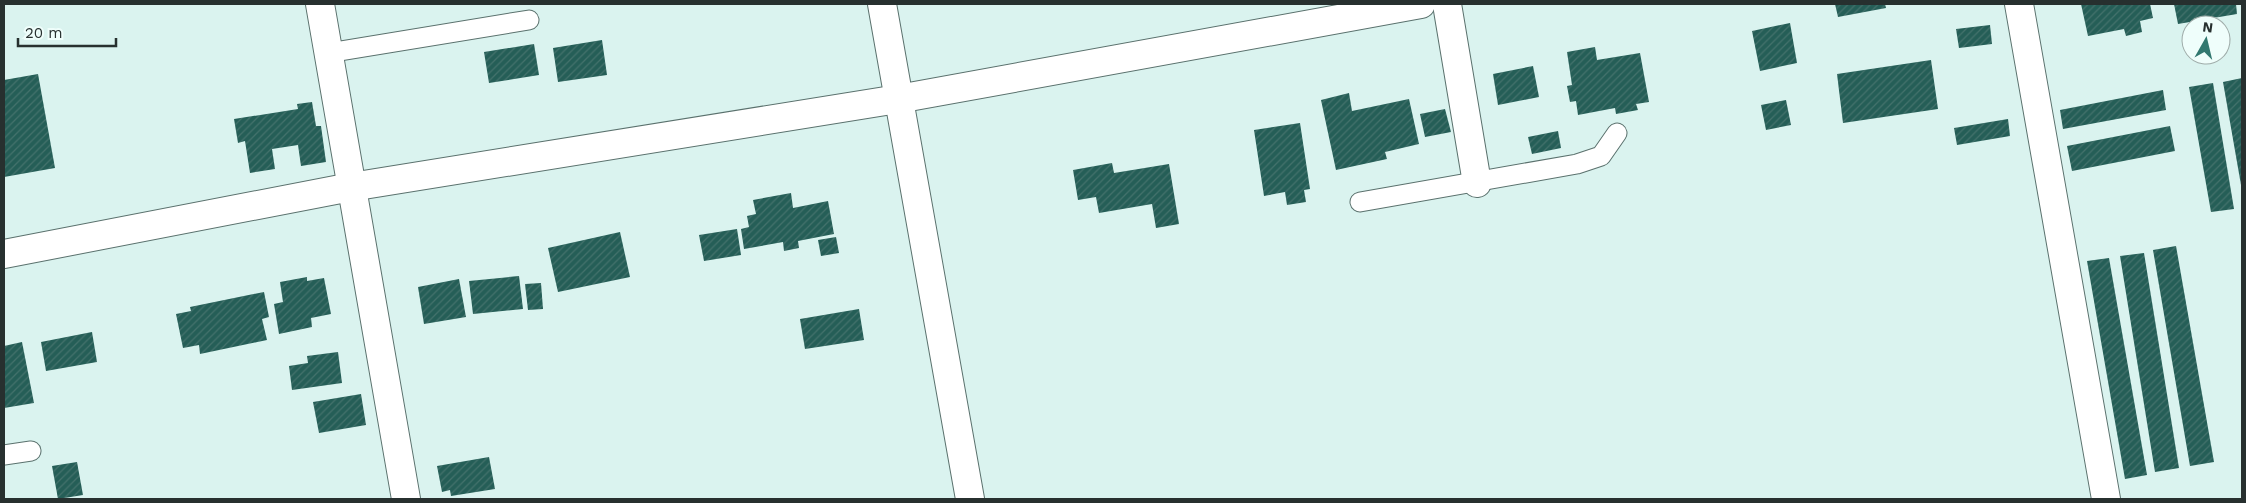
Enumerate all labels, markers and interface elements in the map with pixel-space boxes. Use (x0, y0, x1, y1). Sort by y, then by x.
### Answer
scale bar (18, 15, 115, 47)
north arrow (2181, 15, 2231, 65)
text: N (2202, 18, 2214, 36)
text: 20 m (25, 24, 63, 42)

